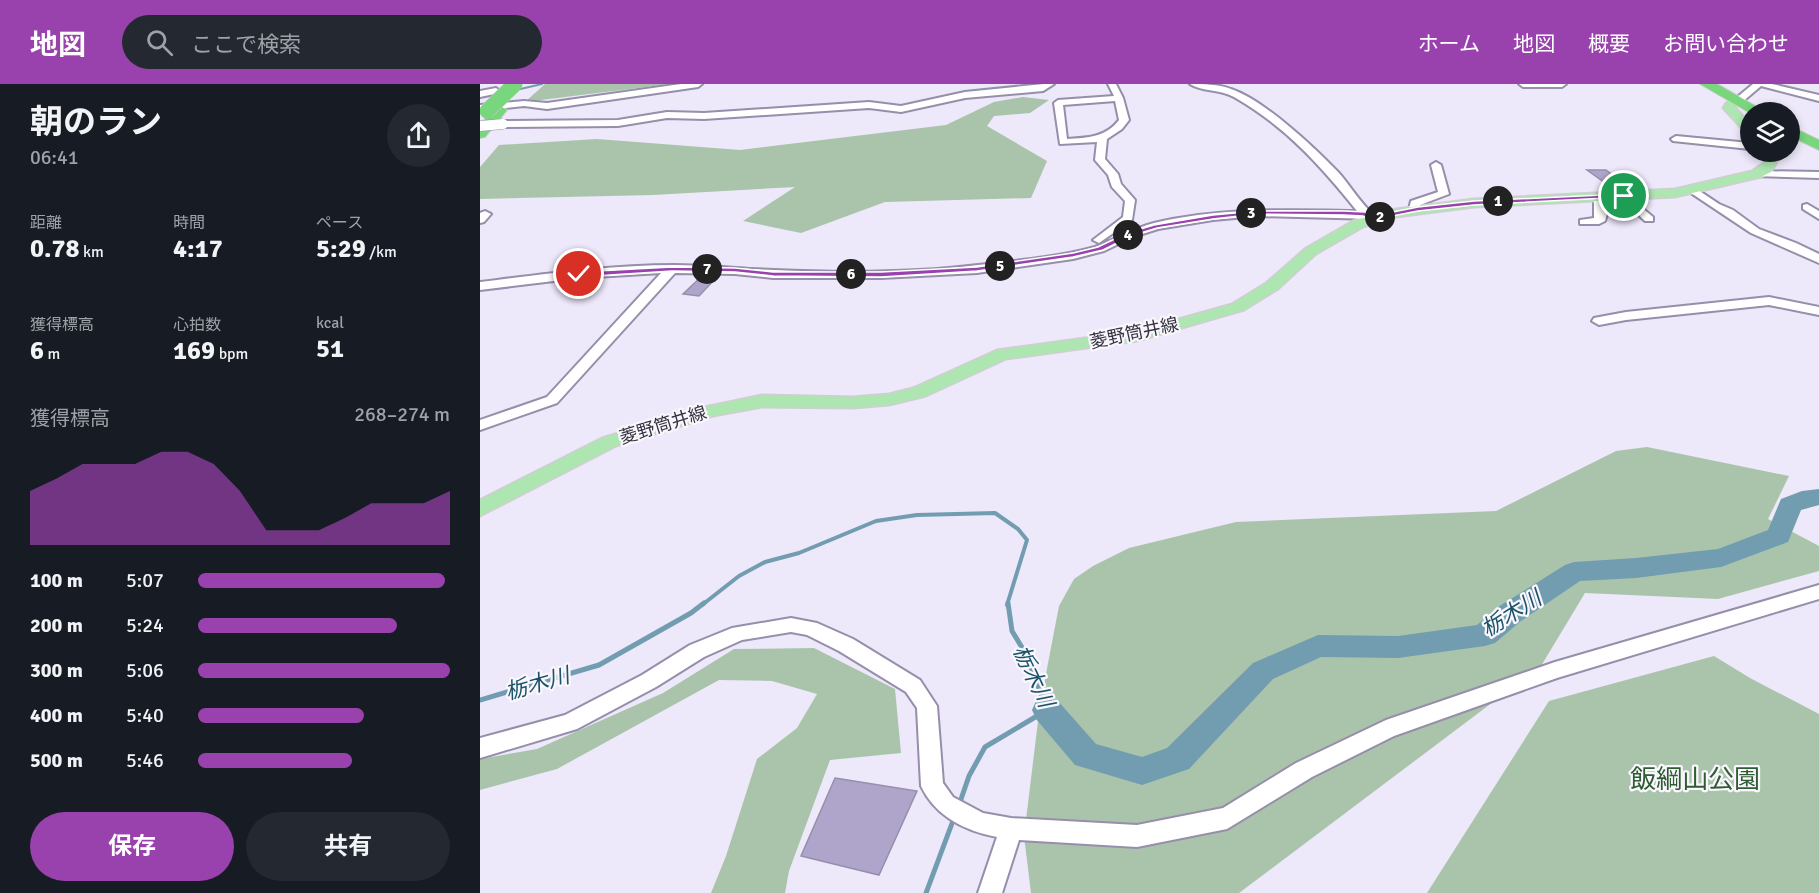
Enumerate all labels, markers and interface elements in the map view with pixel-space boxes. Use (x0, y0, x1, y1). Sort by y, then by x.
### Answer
search box (122, 15, 542, 69)
icon: search (143, 26, 176, 59)
text: 地図 (30, 28, 86, 62)
text: ここで検索 (191, 31, 301, 58)
text: ホーム (1418, 31, 1480, 57)
text: 地図 (1513, 31, 1555, 57)
text: 概要 (1588, 31, 1630, 57)
text: お問い合わせ (1663, 31, 1789, 57)
text: 朝のラン (30, 102, 162, 143)
map controls (1740, 102, 1800, 162)
button: layers (1740, 102, 1800, 162)
button: share (387, 104, 450, 167)
text: 06:41 (30, 145, 79, 170)
pin (1598, 170, 1649, 221)
icon: arrive (1607, 179, 1640, 212)
pin: 1 (1483, 186, 1513, 216)
text: 1 (1494, 191, 1502, 211)
pin: 3 (1236, 198, 1266, 228)
pin: 2 (1365, 202, 1395, 232)
text: 3 (1247, 203, 1255, 223)
text: 2 (1376, 207, 1384, 227)
text: 距離 (30, 213, 62, 233)
text: 時間 (173, 213, 205, 233)
text: ペース (316, 213, 363, 233)
pin: 4 (1113, 220, 1143, 250)
text: 4 (1124, 225, 1132, 245)
text: 0.78 (30, 233, 80, 265)
text: 4:17 (173, 233, 223, 265)
text: 5:29 (316, 233, 366, 265)
text: km (80, 242, 104, 262)
text: /km (366, 242, 397, 262)
pin (553, 248, 604, 299)
pin: 5 (985, 251, 1015, 281)
pin: 7 (692, 254, 722, 284)
text: 5 (996, 256, 1004, 276)
icon: check (562, 257, 595, 290)
text: 7 (703, 259, 711, 279)
pin: 6 (836, 259, 866, 289)
text: 6 (847, 264, 855, 284)
text: kcal (316, 313, 344, 333)
street label: 菱野筒井線 (1088, 313, 1180, 353)
text: 獲得標高 (30, 315, 94, 335)
text: 心拍数 (173, 315, 221, 335)
text: 51 (316, 333, 344, 365)
text: 6 (30, 335, 44, 367)
text: 169 (173, 335, 215, 367)
text: m (44, 344, 60, 364)
text: bpm (215, 344, 248, 364)
street label: 菱野筒井線 (617, 401, 709, 449)
text: 268–274 m (354, 402, 450, 427)
text: 獲得標高 (30, 406, 110, 431)
text: 100 m (30, 568, 83, 593)
text: 5:07 (126, 568, 164, 593)
water label: 栃木川 (1476, 583, 1548, 642)
text: 200 m (30, 613, 83, 638)
text: 5:24 (126, 613, 164, 638)
water label: 栃木川 (1007, 641, 1061, 714)
text: 300 m (30, 658, 83, 683)
text: 5:06 (126, 658, 164, 683)
water label: 栃木川 (502, 661, 574, 706)
text: 400 m (30, 703, 83, 728)
text: 5:40 (126, 703, 164, 728)
text: 500 m (30, 748, 83, 773)
text: 5:46 (126, 748, 164, 773)
park label: 飯綱山公園 (1630, 764, 1760, 796)
button: 保存 (30, 812, 234, 881)
button: 共有 (246, 812, 450, 881)

